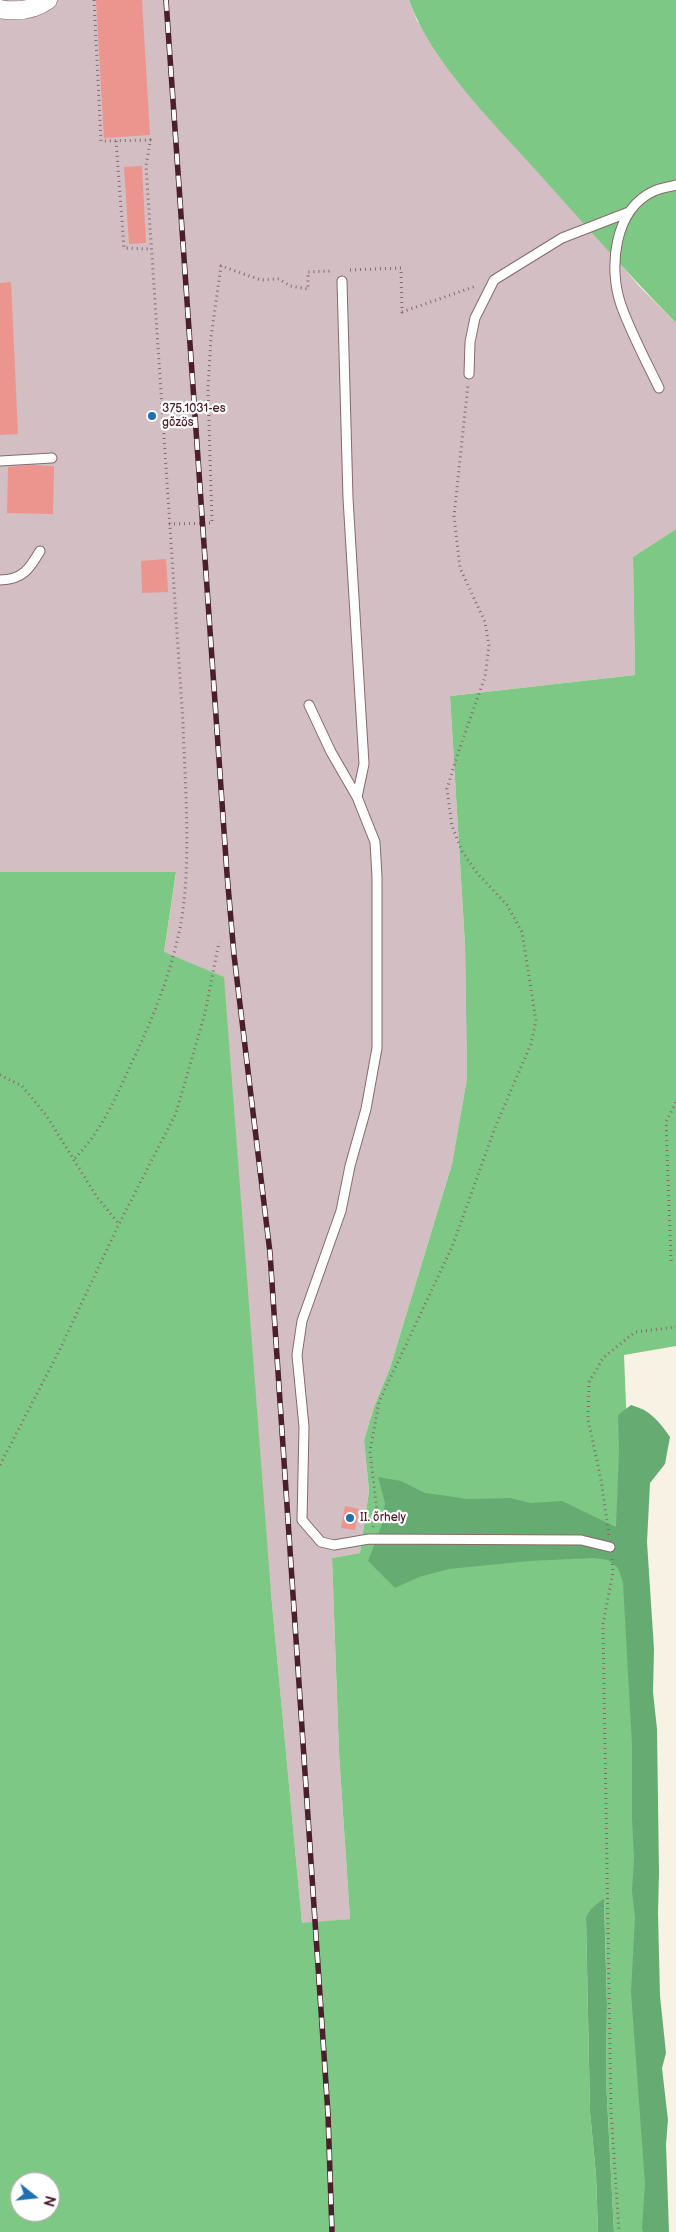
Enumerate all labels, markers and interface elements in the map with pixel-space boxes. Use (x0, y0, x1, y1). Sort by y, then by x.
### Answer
place label: 375.1031-es gőzös (162, 402, 226, 430)
marker: 375.1031-es gőzös (146, 410, 158, 422)
place label: II. őrhely (360, 1511, 406, 1525)
marker: II. őrhely (344, 1512, 356, 1524)
north arrow (10, 2172, 60, 2222)
text: N (39, 2194, 59, 2208)

